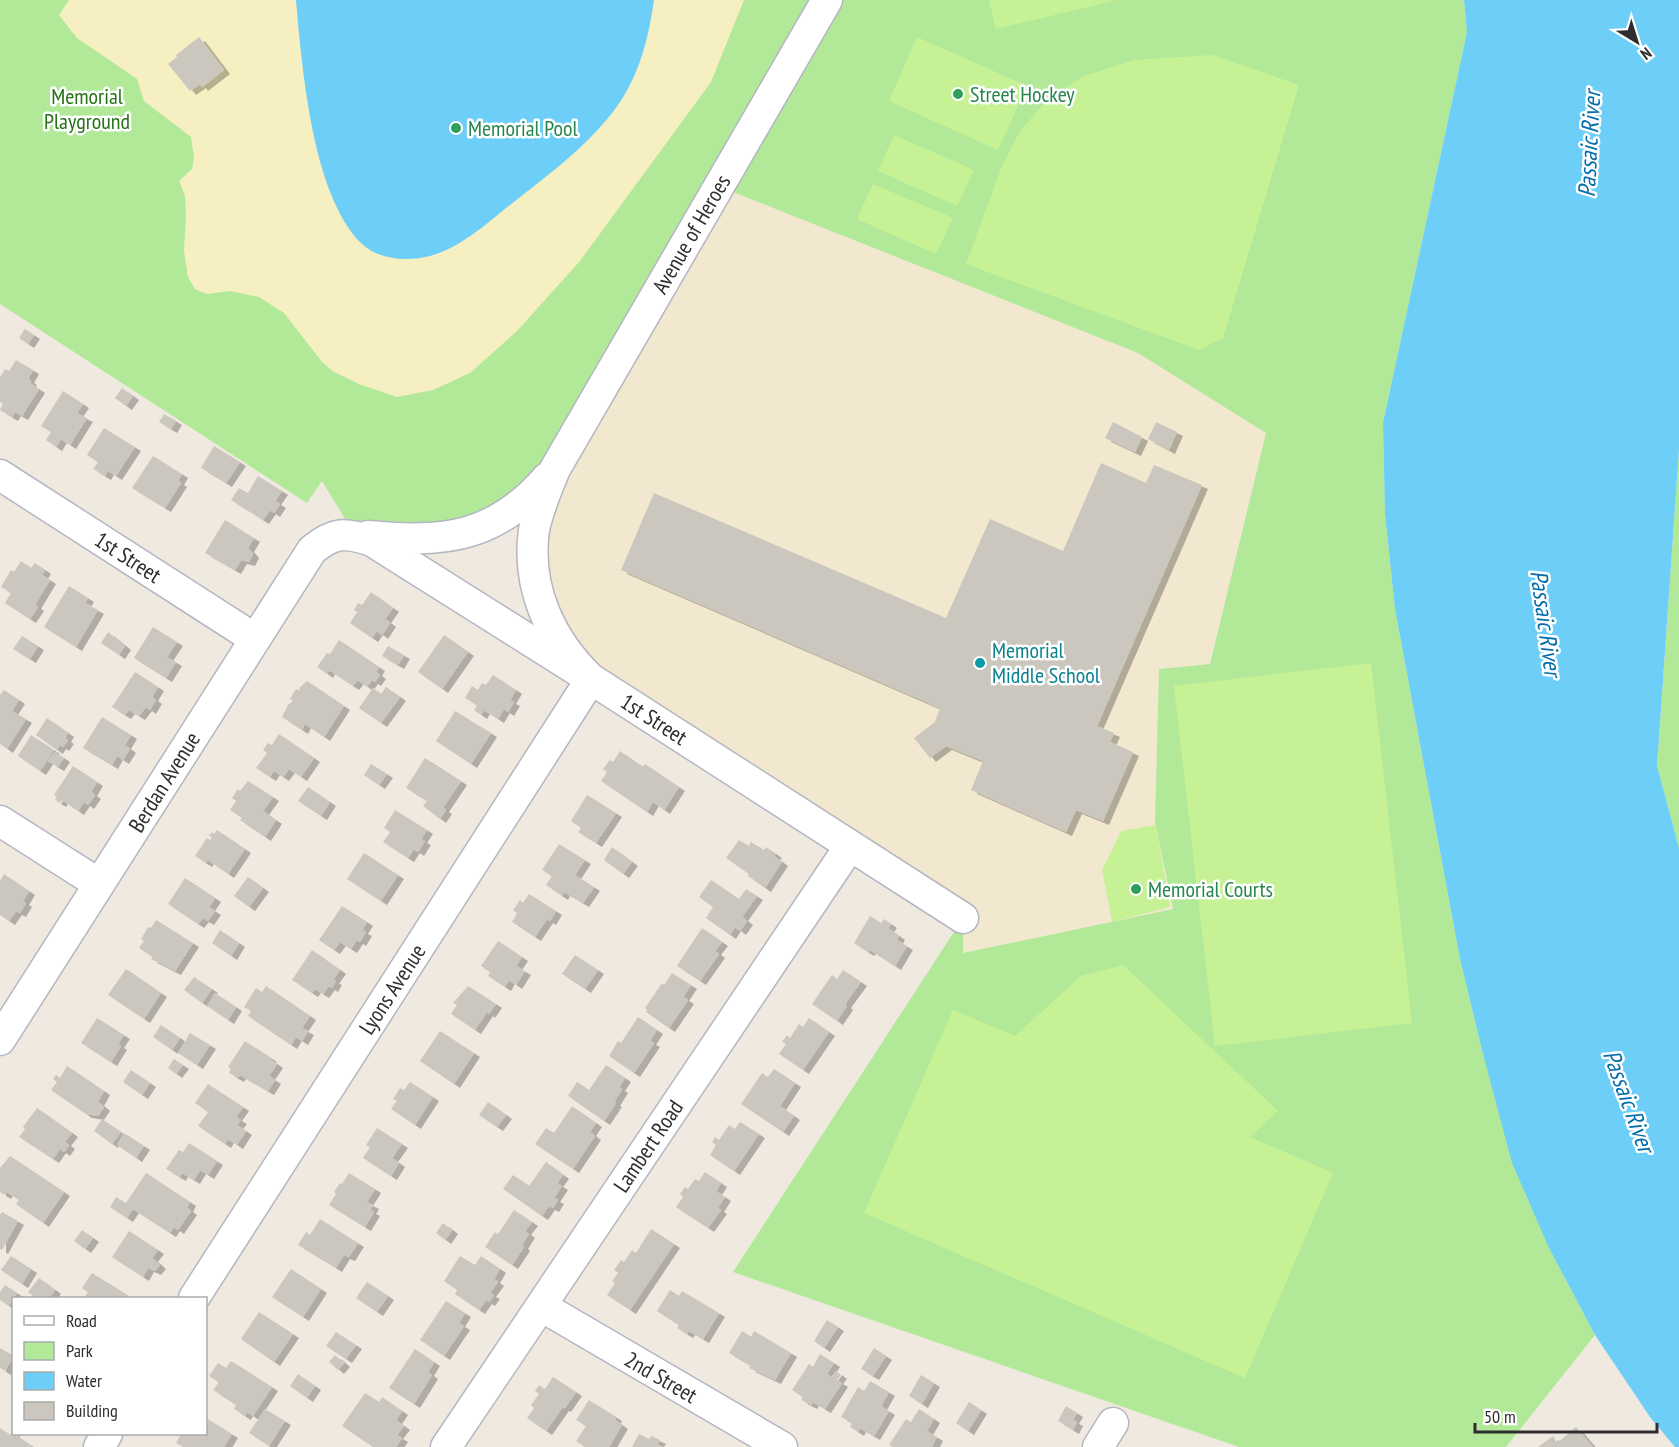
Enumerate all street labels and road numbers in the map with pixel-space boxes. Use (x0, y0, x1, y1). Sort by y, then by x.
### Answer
street label: Avenue of Heroes (646, 169, 736, 299)
street label: 1st Street (90, 525, 166, 589)
street label: 1st Street (616, 687, 692, 751)
street label: Berdan Avenue (122, 727, 206, 837)
street label: Lyons Avenue (352, 939, 432, 1039)
street label: Lambert Road (607, 1094, 689, 1198)
street label: 2nd Street (620, 1345, 702, 1409)

